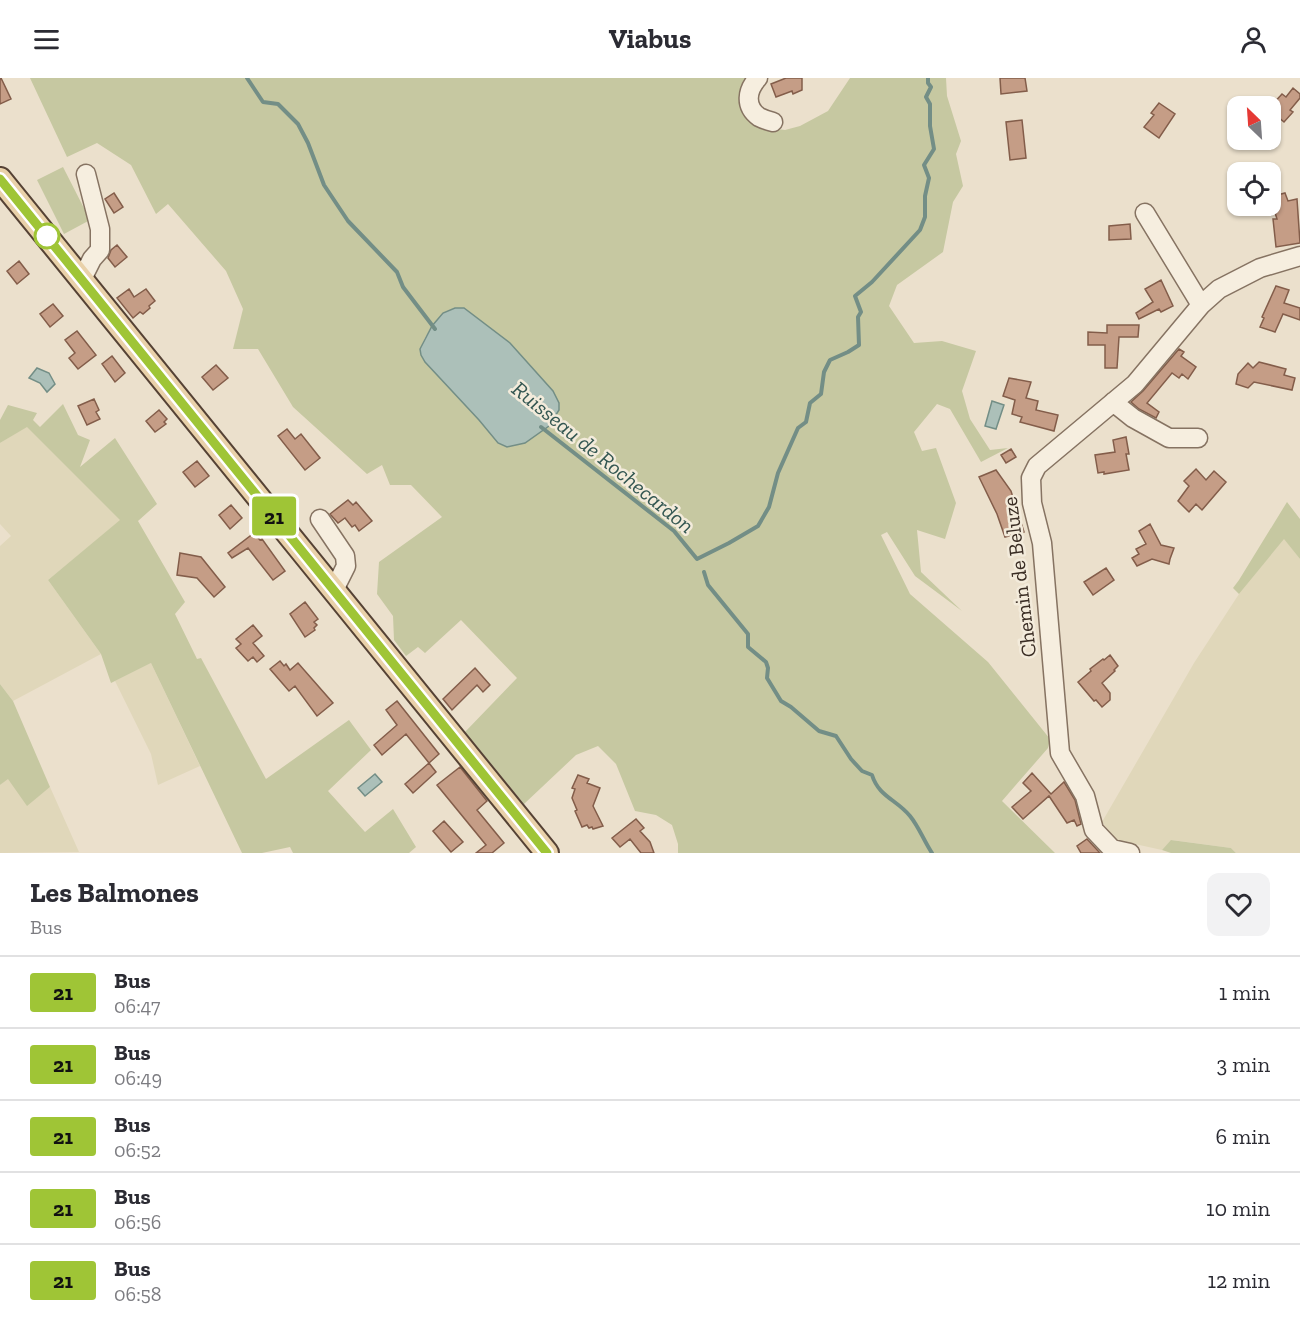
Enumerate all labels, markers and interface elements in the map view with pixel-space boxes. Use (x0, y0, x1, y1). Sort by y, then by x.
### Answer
icon: menu (30, 23, 63, 56)
text: Viabus (609, 23, 691, 55)
icon: person (1237, 23, 1270, 56)
north arrow (1227, 96, 1281, 150)
map controls (1227, 96, 1281, 216)
button: locate (1227, 162, 1281, 216)
unlabelled marker (34, 223, 60, 249)
water label: Ruisseau de Rochecardon (506, 375, 700, 539)
street label: Chemin de Beluze (997, 495, 1041, 659)
line badge: 21 (247, 496, 301, 536)
text: 21 (264, 504, 284, 529)
button: heart (1207, 873, 1270, 936)
text: Les Balmones (30, 876, 199, 909)
text: Bus (30, 915, 62, 939)
text: Bus (114, 967, 151, 994)
text: 1 min (1219, 979, 1270, 1006)
text: 21 (53, 980, 73, 1005)
text: 06:47 (114, 994, 161, 1018)
text: Bus (114, 1039, 151, 1066)
text: 3 min (1216, 1051, 1270, 1078)
text: 21 (53, 1052, 73, 1077)
text: 06:49 (114, 1066, 162, 1090)
text: Bus (114, 1111, 151, 1138)
text: 6 min (1216, 1123, 1270, 1150)
text: 21 (53, 1124, 73, 1149)
text: 06:52 (114, 1138, 161, 1162)
text: Bus (114, 1183, 151, 1210)
text: 10 min (1206, 1195, 1270, 1222)
text: 21 (53, 1196, 73, 1221)
text: 06:56 (114, 1210, 161, 1234)
text: Bus (114, 1255, 151, 1282)
text: 12 min (1207, 1267, 1270, 1294)
text: 21 (53, 1268, 73, 1293)
text: 06:58 (114, 1282, 162, 1306)

